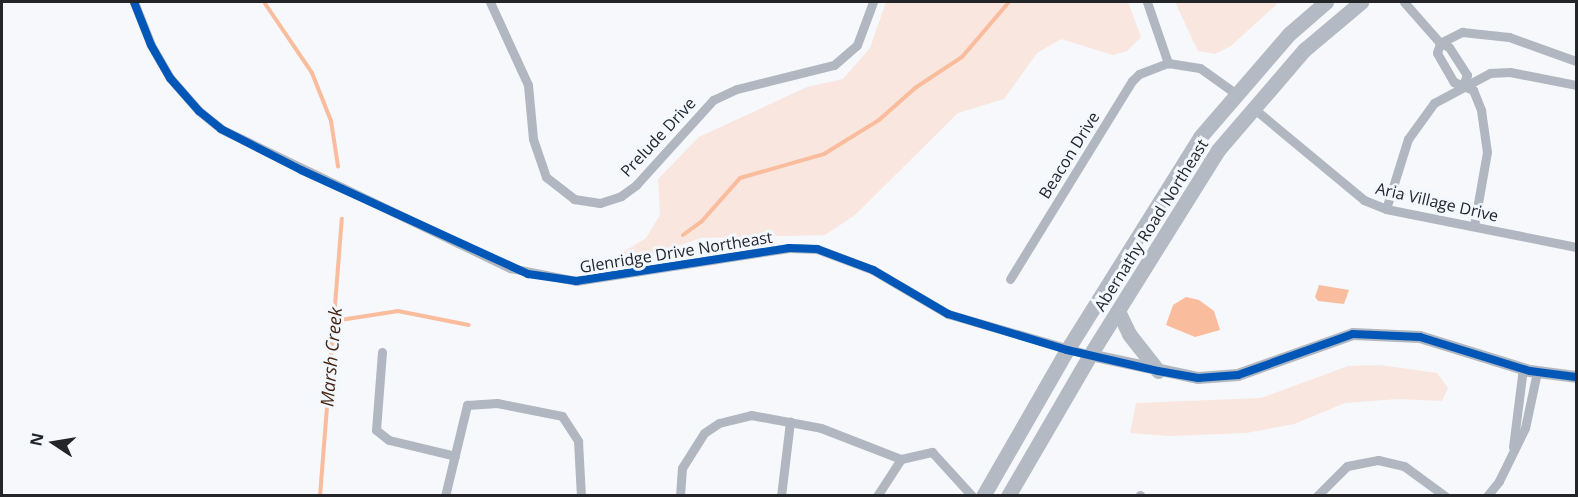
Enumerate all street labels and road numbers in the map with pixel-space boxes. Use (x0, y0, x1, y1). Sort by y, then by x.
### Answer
street label: Prelude Drive (617, 93, 699, 181)
street label: Beacon Drive (1035, 108, 1103, 202)
street label: Abernathy Road Northeast (1090, 135, 1212, 315)
street label: Aria Village Drive (1374, 179, 1500, 225)
street label: Glenridge Drive Northeast (578, 227, 774, 277)

